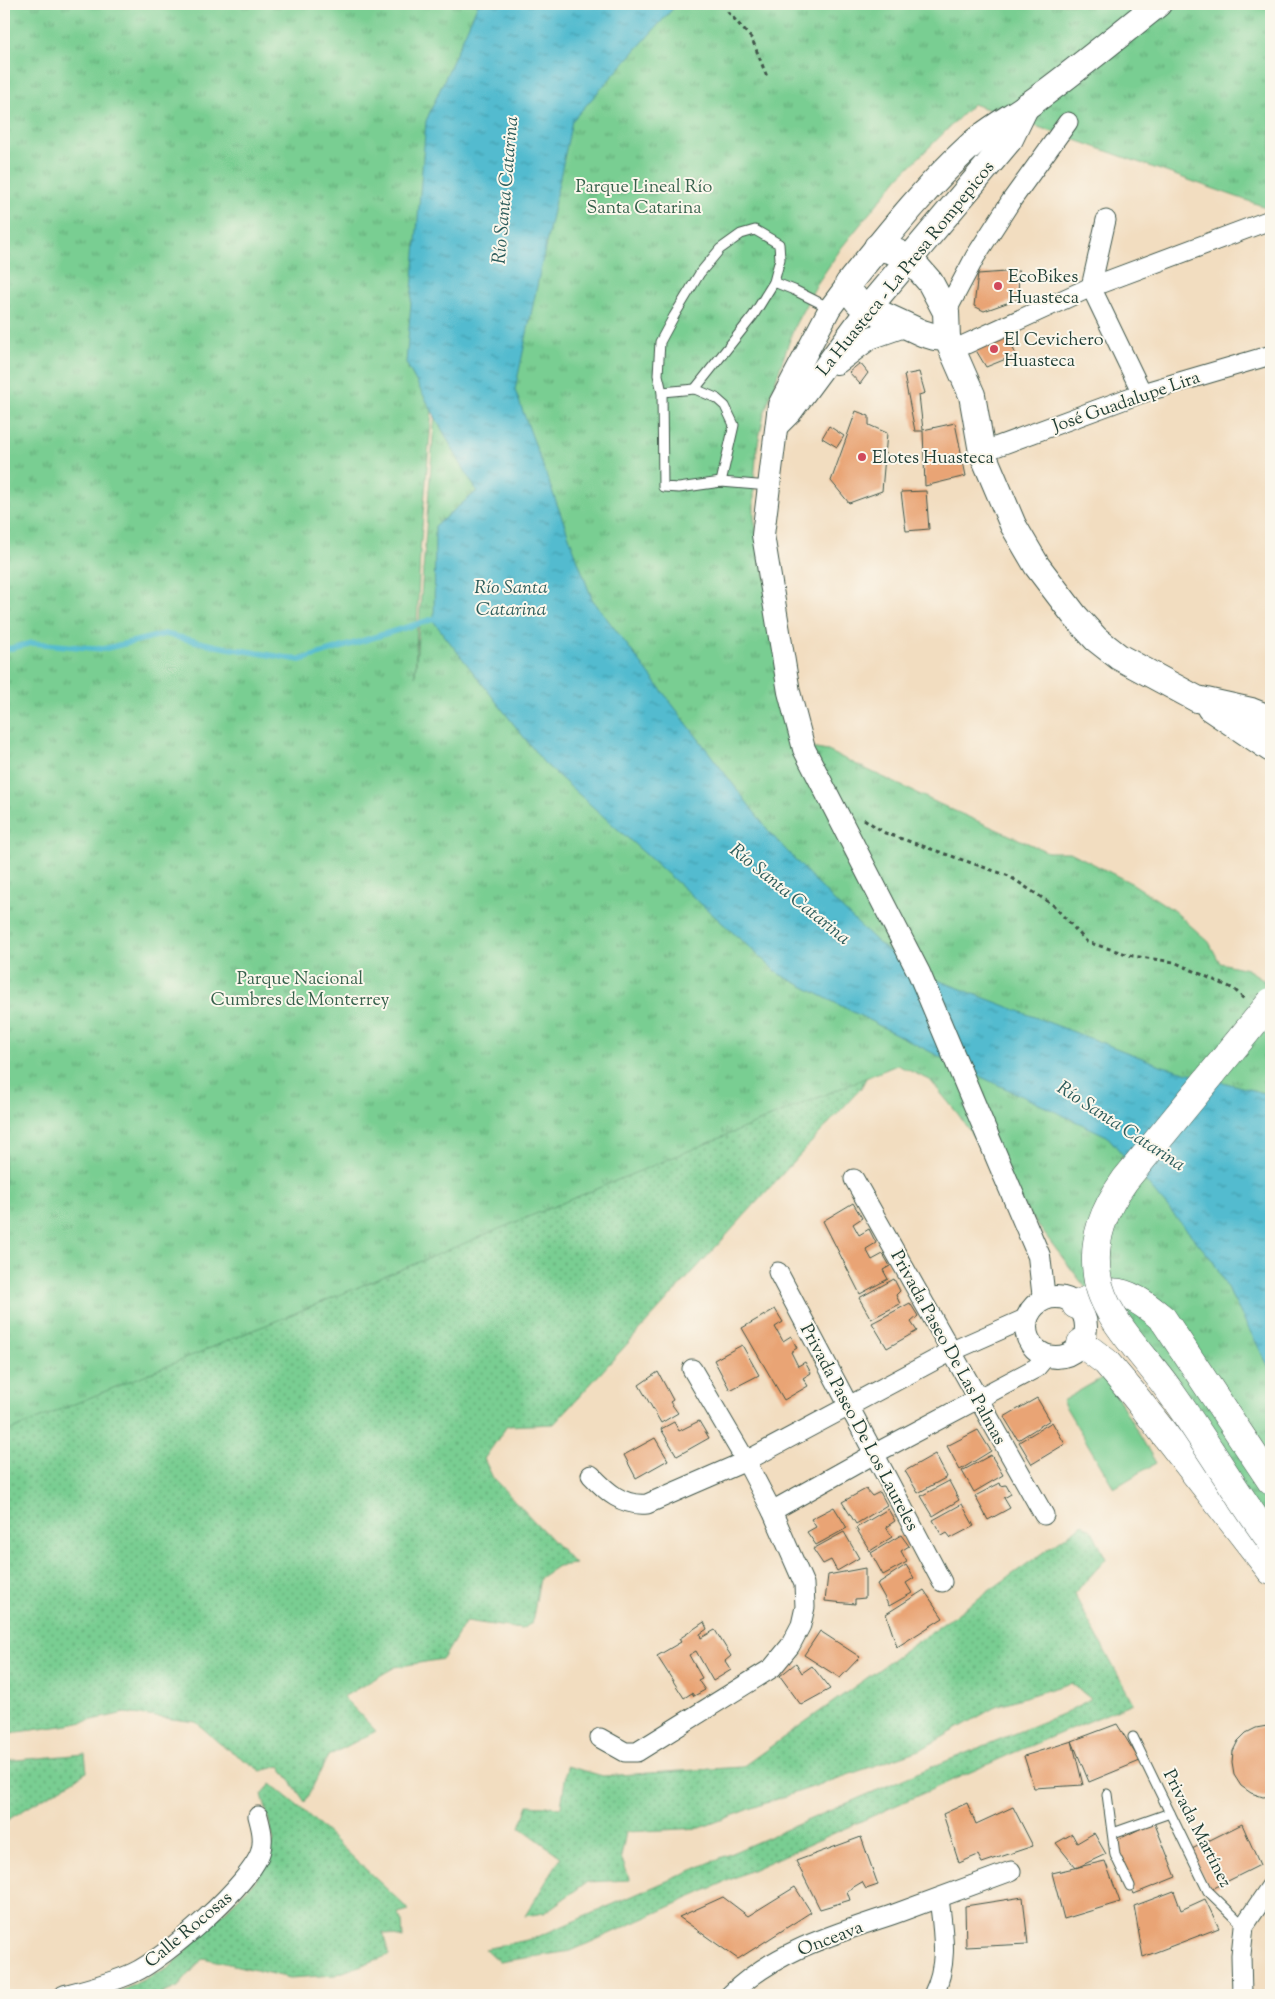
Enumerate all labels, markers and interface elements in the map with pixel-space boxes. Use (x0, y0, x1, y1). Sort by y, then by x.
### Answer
water label: Río Santa Catarina (487, 115, 526, 265)
street label: La Huasteca - La Presa Rompepicos (811, 156, 1002, 382)
park label: Parque Lineal Río Santa Catarina (576, 175, 713, 222)
place label: EcoBikes Huasteca (1008, 265, 1079, 312)
marker: EcoBikes Huasteca (992, 280, 1004, 292)
place label: El Cevichero Huasteca (1004, 328, 1104, 375)
marker: El Cevichero Huasteca (988, 343, 1000, 355)
street label: José Guadalupe Lira (1049, 365, 1204, 441)
place label: Elotes Huasteca (872, 446, 994, 472)
marker: Elotes Huasteca (856, 451, 868, 463)
water label: Río Santa Catarina (474, 575, 548, 624)
water label: Río Santa Catarina (723, 838, 856, 952)
park label: Parque Nacional Cumbres de Monterrey (210, 967, 390, 1014)
water label: Río Santa Catarina (1051, 1075, 1190, 1179)
street label: Privada Paseo De Las Palmas (883, 1246, 1012, 1450)
street label: Privada Paseo De Los Laureles (792, 1320, 924, 1536)
street label: Privada Martínez (1155, 1765, 1237, 1893)
street label: Calle Rocosas (140, 1886, 239, 1975)
street label: Onceava (794, 1916, 867, 1964)

